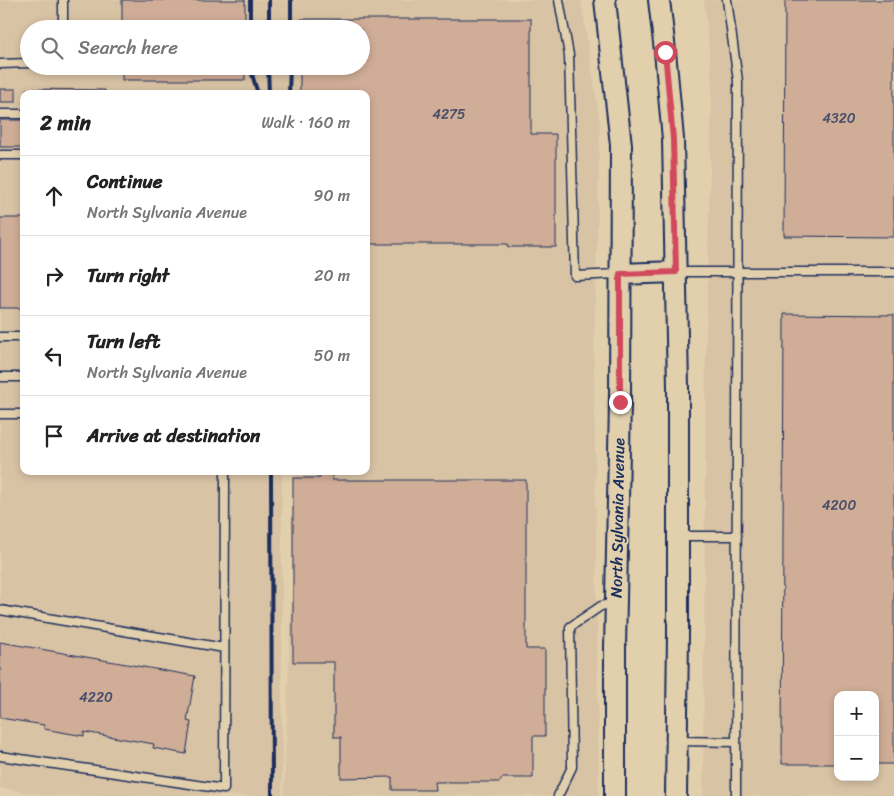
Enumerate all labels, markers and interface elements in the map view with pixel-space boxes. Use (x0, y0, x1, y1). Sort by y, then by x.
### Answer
search box (20, 20, 370, 75)
text: Search here (78, 31, 178, 64)
icon: search (38, 34, 66, 62)
route start (654, 41, 677, 64)
house number: 4275 (432, 102, 466, 127)
text: 2 min (40, 104, 91, 142)
house number: 4320 (822, 106, 856, 131)
text: Walk · 160 m (261, 108, 350, 137)
text: Continue (87, 165, 163, 198)
text: 90 m (314, 181, 350, 210)
icon: ahead (40, 182, 68, 210)
text: North Sylvania Avenue (87, 198, 247, 227)
text: Turn right (87, 259, 169, 292)
text: 20 m (314, 261, 350, 290)
icon: right (40, 262, 68, 290)
text: Turn left (87, 325, 160, 358)
text: 50 m (314, 341, 350, 370)
icon: left (40, 342, 68, 370)
text: North Sylvania Avenue (87, 358, 247, 387)
route end (609, 391, 632, 414)
text: Arrive at destination (87, 419, 260, 452)
icon: arrive (40, 422, 68, 450)
street label: North Sylvania Avenue (602, 437, 633, 598)
house number: 4200 (822, 493, 856, 518)
house number: 4220 (79, 685, 113, 710)
map controls (834, 691, 879, 781)
button: + (834, 691, 879, 736)
button: − (834, 736, 879, 781)

